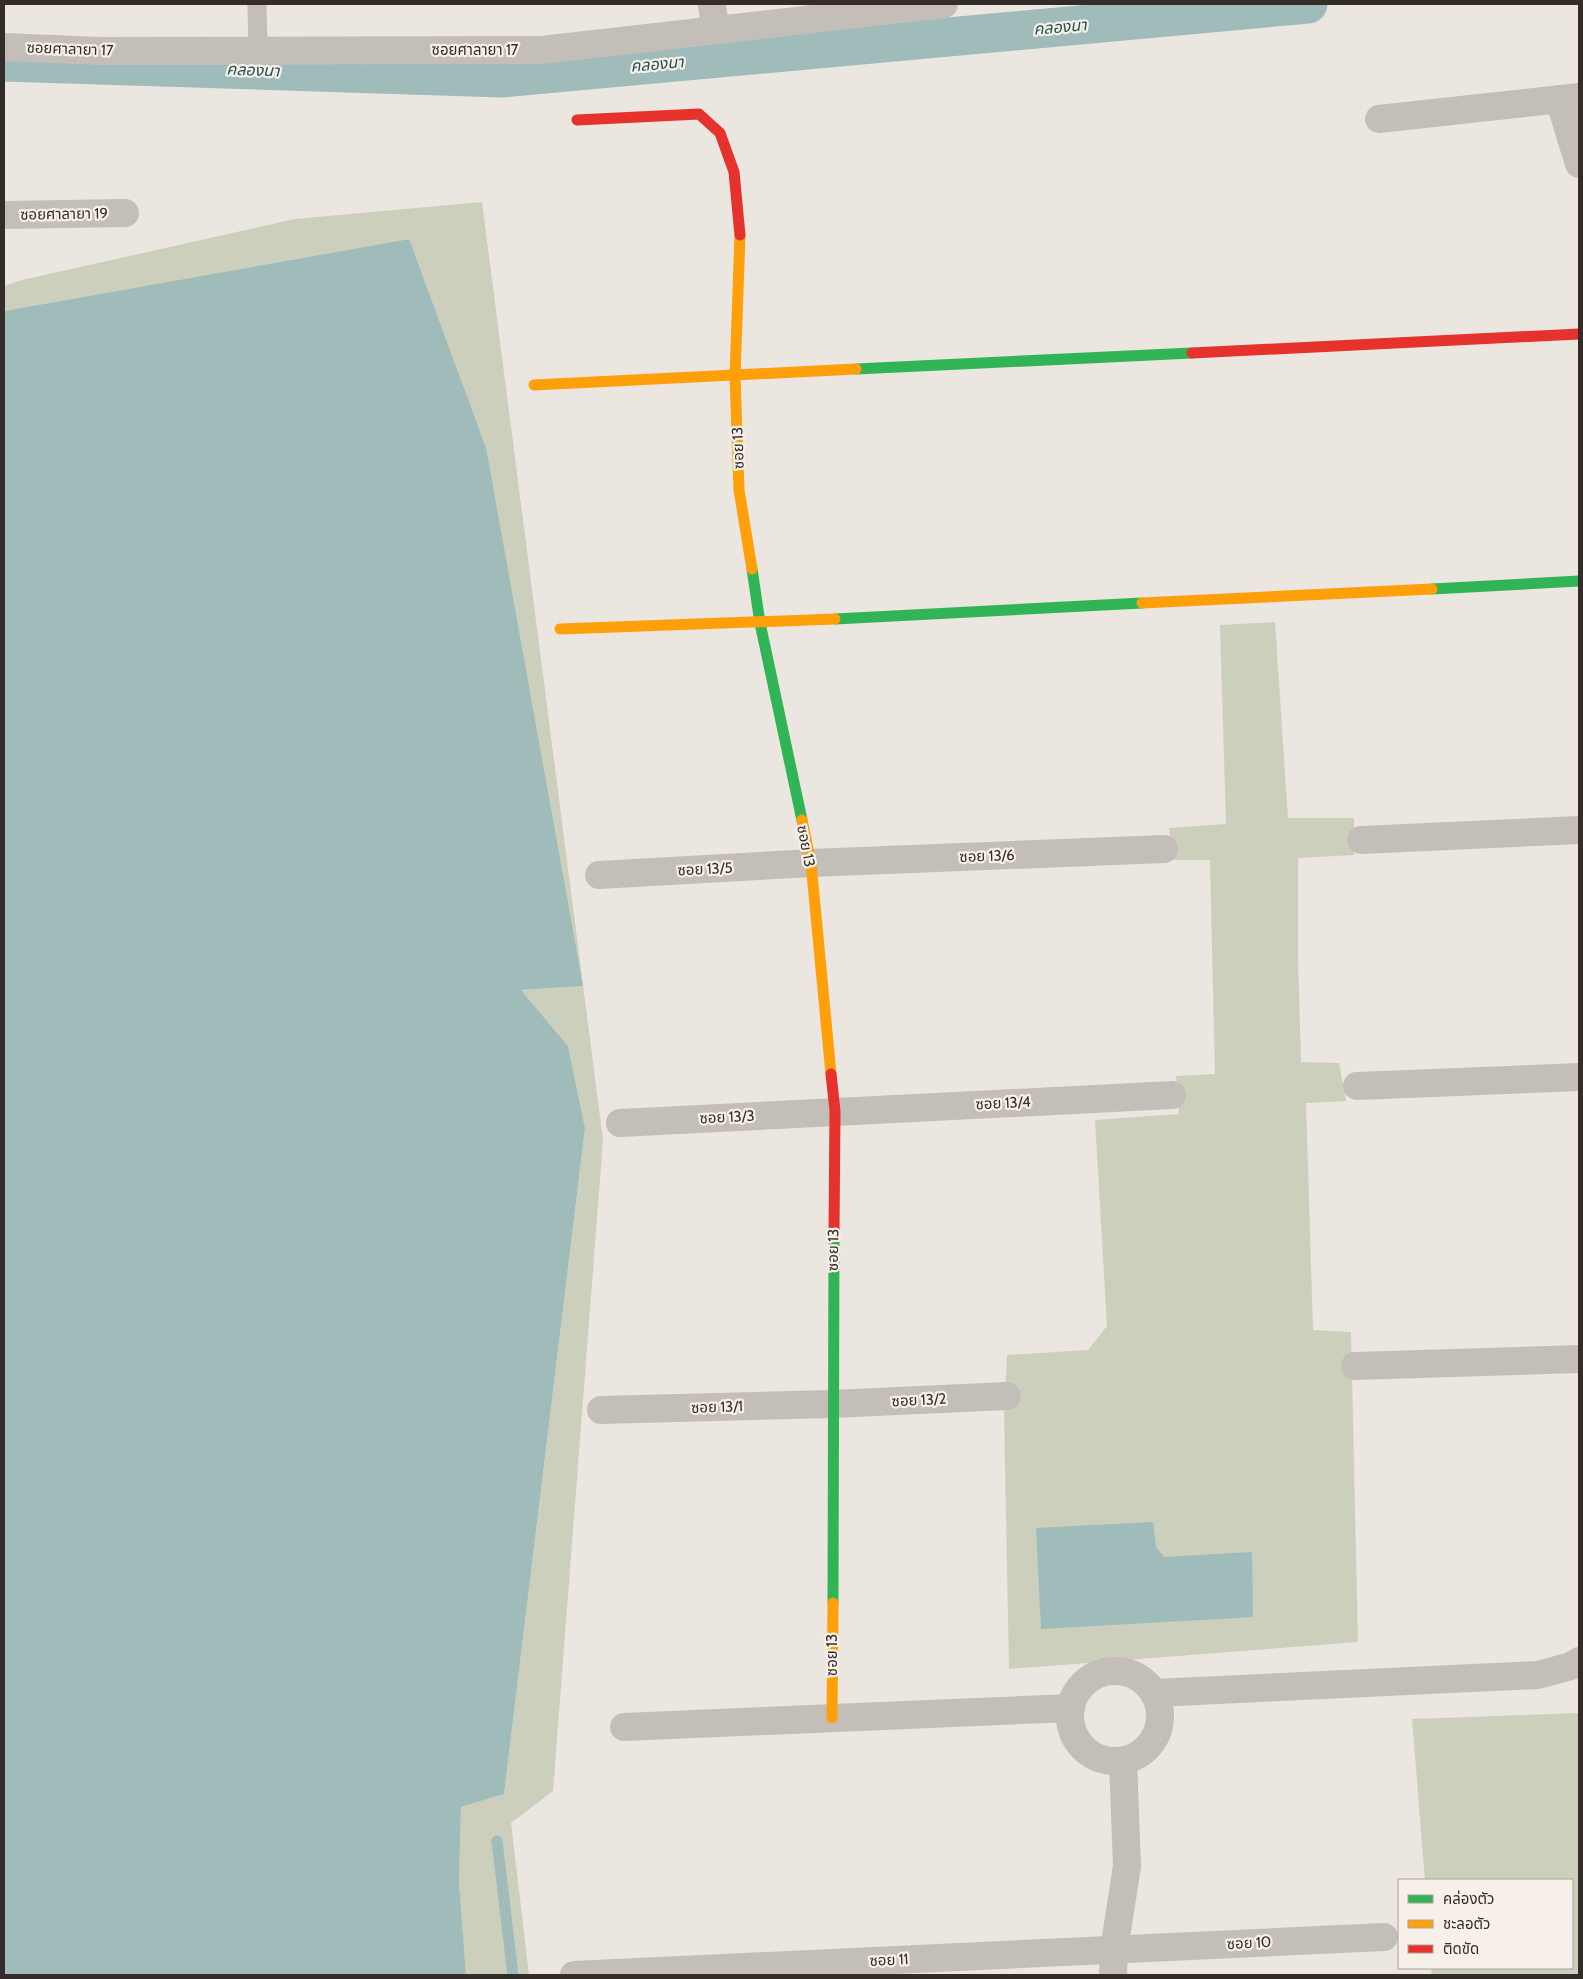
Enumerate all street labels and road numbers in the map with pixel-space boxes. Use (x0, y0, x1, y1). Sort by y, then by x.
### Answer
street label: ซอยศาลายา 17 (26, 38, 114, 60)
street label: ซอยศาลายา 17 (432, 41, 519, 59)
street label: ซอยศาลายา 19 (20, 204, 108, 224)
street label: ซอย 13 (728, 427, 748, 469)
street label: ซอย 13 (793, 824, 819, 868)
street label: ซอย 13/6 (959, 846, 1015, 866)
street label: ซอย 13/5 (677, 859, 733, 879)
street label: ซอย 13/4 (975, 1093, 1031, 1113)
street label: ซอย 13/3 (699, 1107, 755, 1127)
street label: ซอย 13 (824, 1229, 842, 1271)
street label: ซอย 13/2 (891, 1390, 947, 1410)
street label: ซอย 13/1 (691, 1397, 743, 1417)
street label: ซอย 13 (823, 1634, 841, 1676)
street label: ซอย 10 (1226, 1933, 1272, 1953)
street label: ซอย 11 (869, 1950, 909, 1970)

